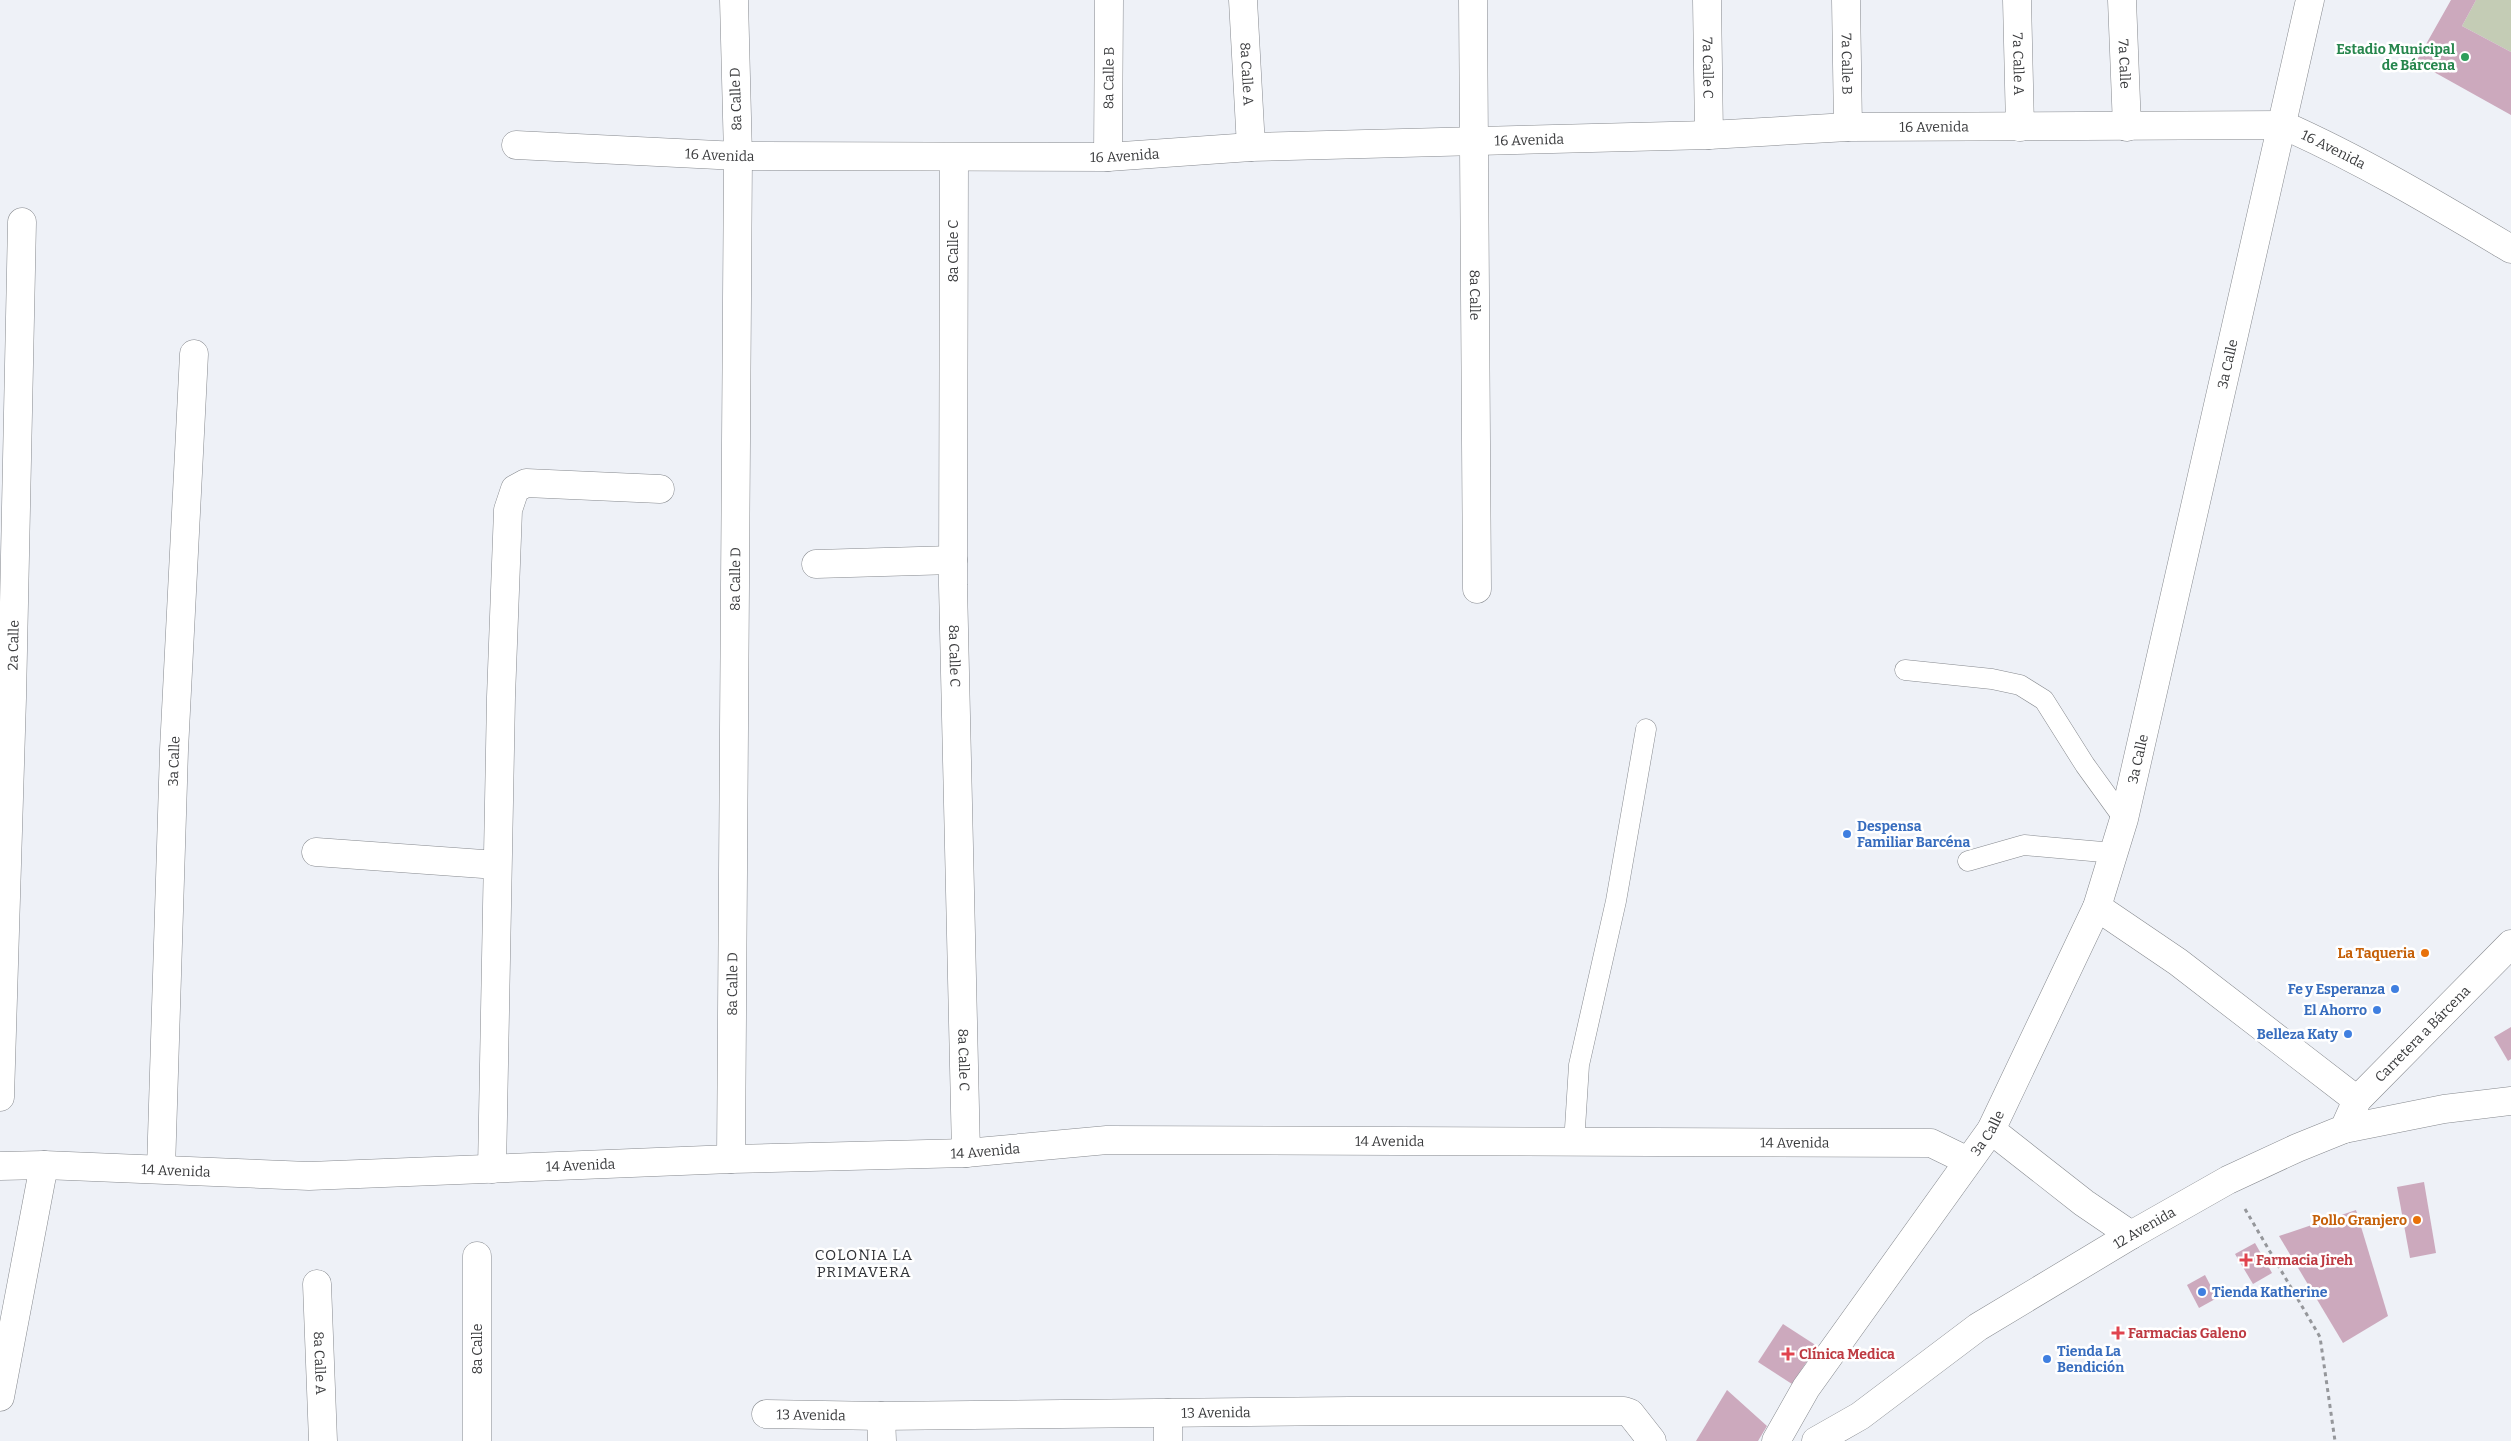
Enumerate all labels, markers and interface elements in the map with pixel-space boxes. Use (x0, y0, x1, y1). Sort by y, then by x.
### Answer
street label: 7a Calle B (1838, 33, 1856, 95)
street label: 7a Calle A (2009, 33, 2028, 95)
street label: 7a Calle C (1699, 37, 1717, 99)
street label: 7a Calle (2115, 39, 2134, 89)
place label: Estadio Municipal de Bárcena (2336, 41, 2456, 74)
street label: 8a Calle A (1237, 42, 1257, 106)
street label: 8a Calle B (1100, 47, 1117, 109)
marker: Estadio Municipal de Bárcena (2459, 51, 2471, 63)
street label: 8a Calle D (726, 67, 746, 131)
street label: 16 Avenida (1899, 118, 1969, 135)
street label: 16 Avenida (2299, 126, 2369, 173)
street label: 16 Avenida (1494, 130, 1565, 149)
street label: 16 Avenida (685, 145, 755, 165)
street label: 16 Avenida (1090, 145, 1160, 166)
street label: 8a Calle C (945, 220, 962, 282)
street label: 8a Calle (1466, 270, 1484, 320)
street label: 3a Calle (2213, 338, 2241, 390)
street label: 8a Calle D (726, 547, 744, 611)
street label: 2a Calle (4, 620, 22, 671)
street label: 8a Calle C (945, 624, 964, 687)
street label: 3a Calle (2124, 732, 2152, 785)
street label: 3a Calle (164, 736, 183, 787)
place label: Despensa Familiar Barcéna (1857, 818, 1971, 851)
marker: Despensa Familiar Barcéna (1841, 828, 1853, 840)
place label: La Taqueria (2338, 945, 2415, 962)
marker: La Taqueria (2419, 947, 2431, 959)
street label: 8a Calle D (723, 952, 741, 1016)
place label: Fe y Esperanza (2288, 981, 2385, 998)
street label: Carretera a Bárcena (2371, 982, 2474, 1086)
marker: Fe y Esperanza (2389, 983, 2401, 995)
place label: El Ahorro (2304, 1002, 2367, 1019)
marker: El Ahorro (2371, 1004, 2383, 1016)
place label: Belleza Katy (2257, 1026, 2338, 1043)
street label: 8a Calle C (955, 1028, 973, 1091)
marker: Belleza Katy (2342, 1028, 2354, 1040)
street label: 3a Calle (1967, 1108, 2008, 1159)
street label: 14 Avenida (1355, 1132, 1425, 1150)
street label: 14 Avenida (1760, 1134, 1830, 1151)
street label: 14 Avenida (950, 1140, 1021, 1162)
street label: 14 Avenida (545, 1155, 616, 1175)
street label: 14 Avenida (141, 1161, 211, 1180)
street label: 12 Avenida (2110, 1203, 2179, 1252)
place label: Pollo Granjero (2312, 1212, 2407, 1229)
marker: Pollo Granjero (2411, 1214, 2423, 1226)
district label: COLONIA LA PRIMAVERA (815, 1246, 913, 1281)
place label: Farmacia Jireh (2256, 1252, 2353, 1269)
marker: Farmacia Jireh (2240, 1254, 2252, 1266)
place label: Tienda Katherine (2212, 1284, 2328, 1301)
marker: Tienda Katherine (2196, 1286, 2208, 1298)
street label: 8a Calle (469, 1324, 486, 1374)
place label: Farmacias Galeno (2128, 1325, 2247, 1342)
marker: Farmacias Galeno (2112, 1327, 2124, 1339)
street label: 8a Calle A (310, 1331, 330, 1395)
place label: Tienda La Bendición (2057, 1343, 2124, 1376)
place label: Clínica Medica (1799, 1346, 1895, 1363)
marker: Clínica Medica (1781, 1347, 1795, 1361)
marker: Tienda La Bendición (2041, 1353, 2053, 1365)
street label: 13 Avenida (1181, 1404, 1251, 1421)
street label: 13 Avenida (776, 1406, 846, 1424)

